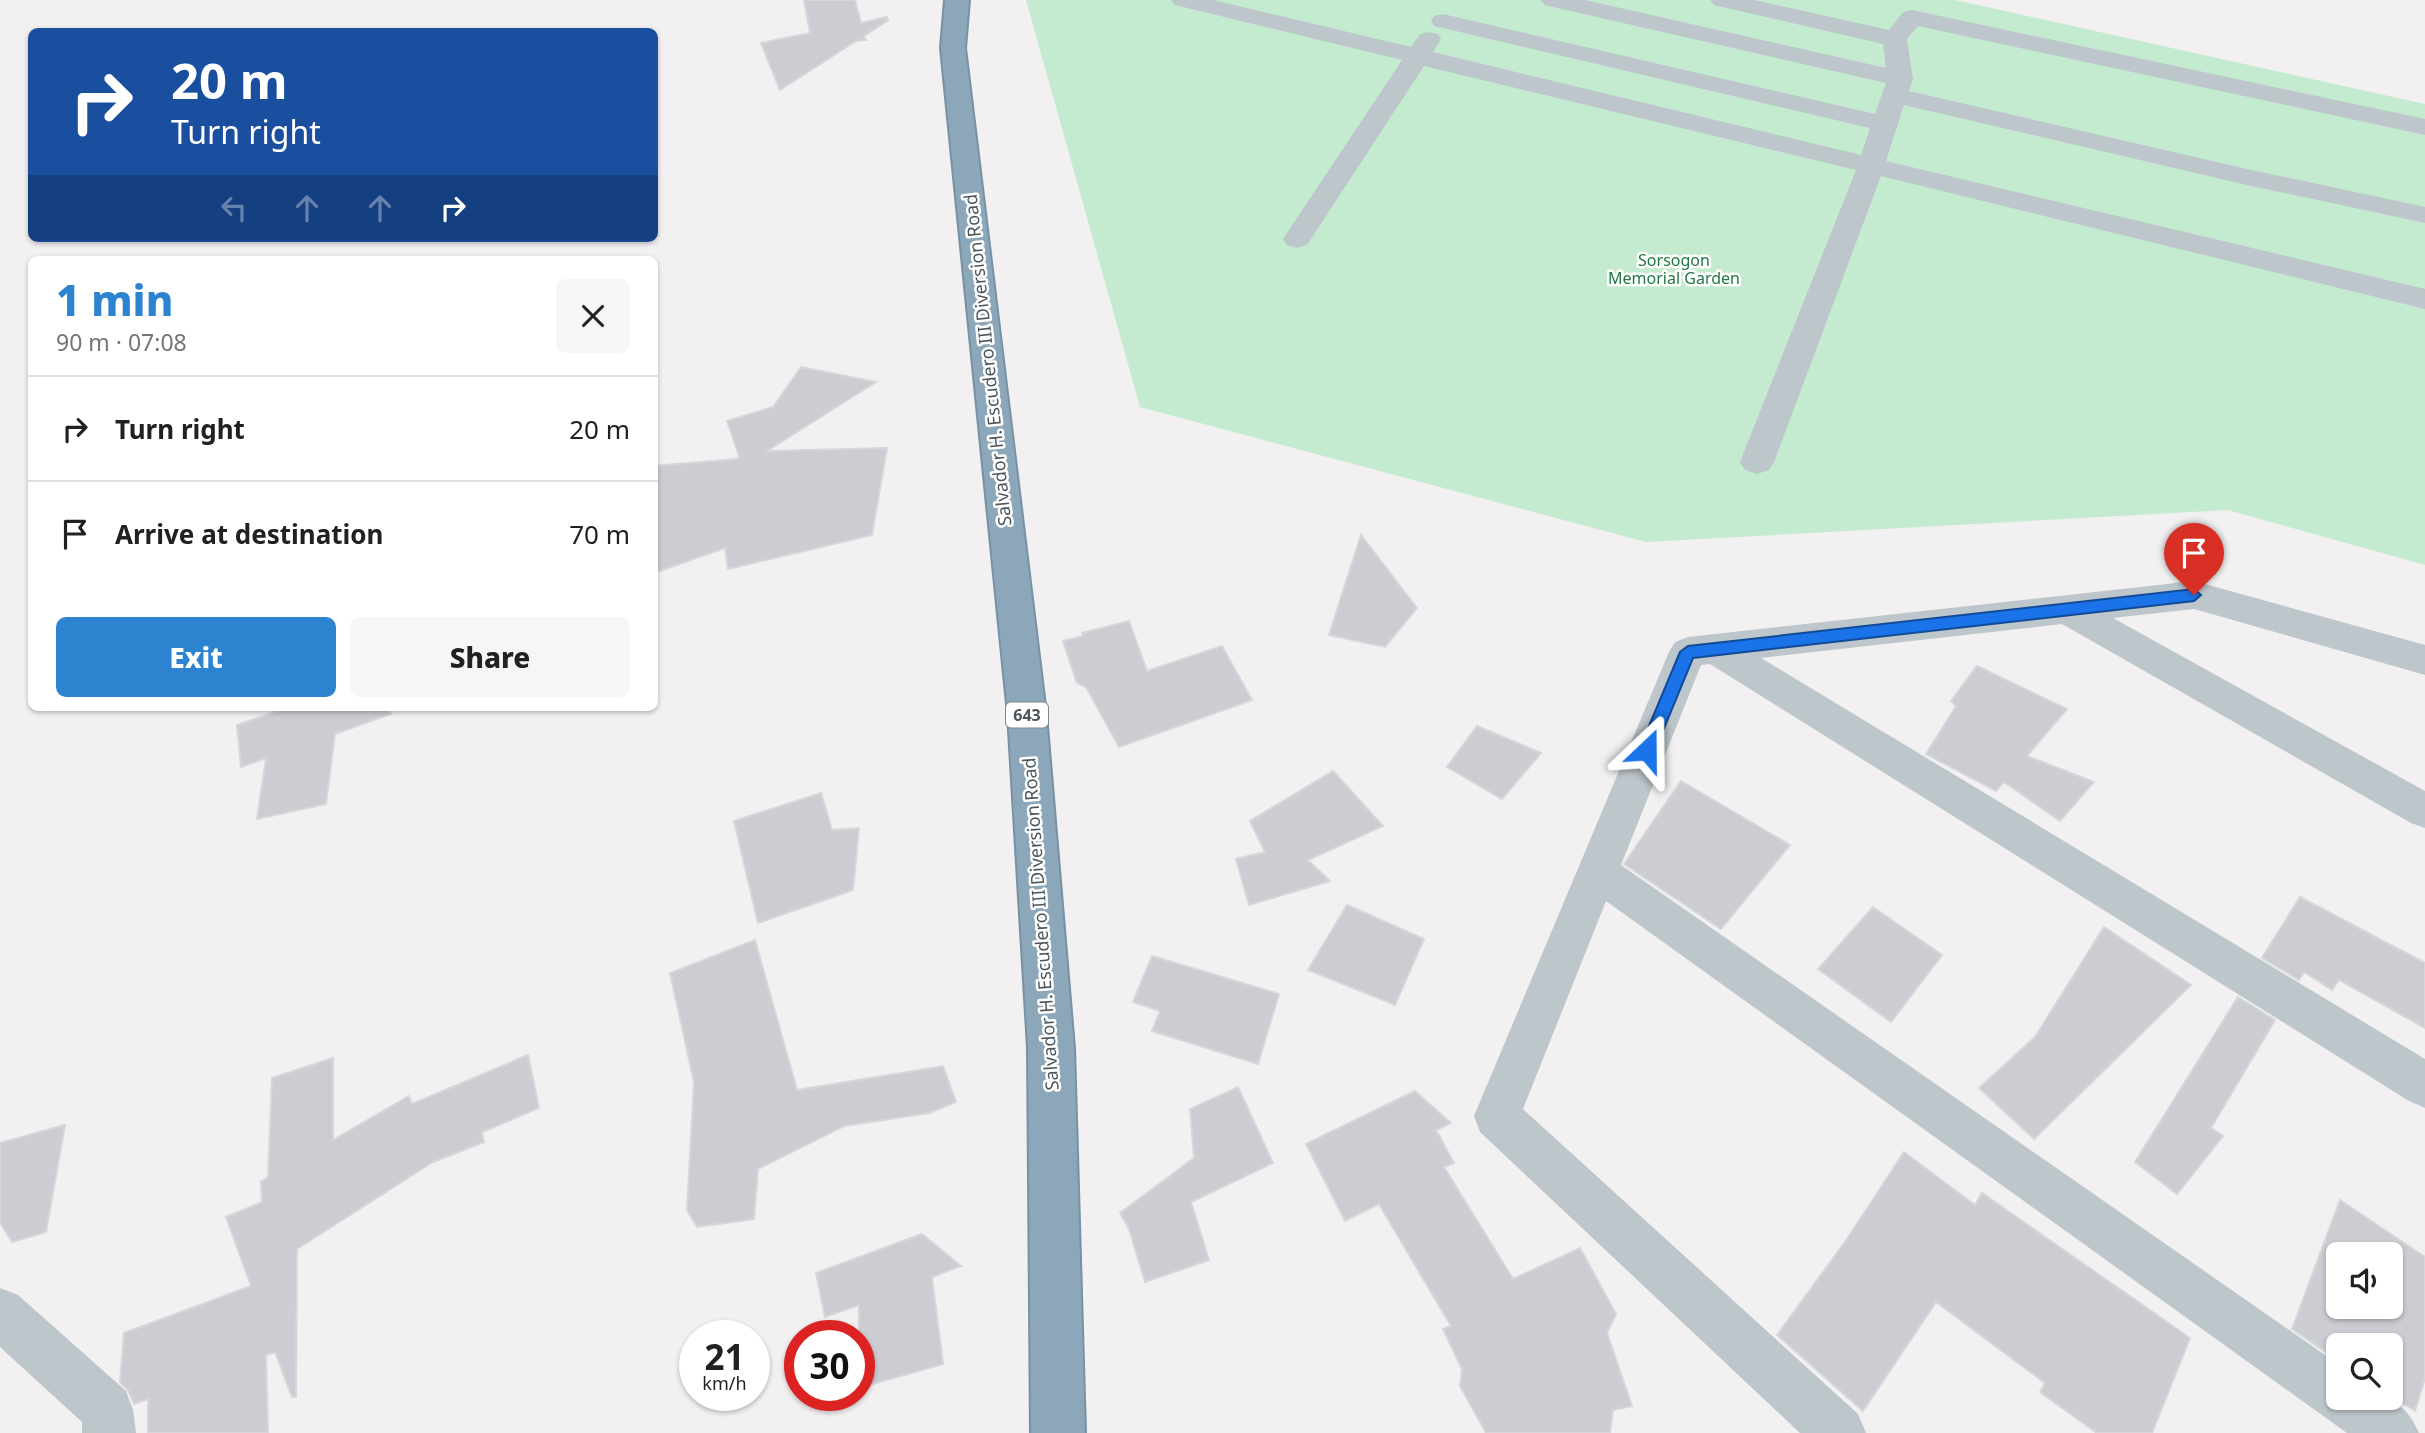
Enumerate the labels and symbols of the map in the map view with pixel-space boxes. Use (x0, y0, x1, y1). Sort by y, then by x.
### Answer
street label: Salvador H. Escudero III Diversion Road (958, 193, 1016, 527)
park label: Sorsogon Memorial Garden (1608, 249, 1740, 289)
pin (2164, 523, 2224, 595)
road number: 643 (1006, 702, 1048, 728)
position arrow (1610, 713, 1684, 787)
street label: Salvador H. Escudero III Diversion Road (1016, 757, 1064, 1091)
speed limit sign: 30 (784, 1320, 875, 1411)

